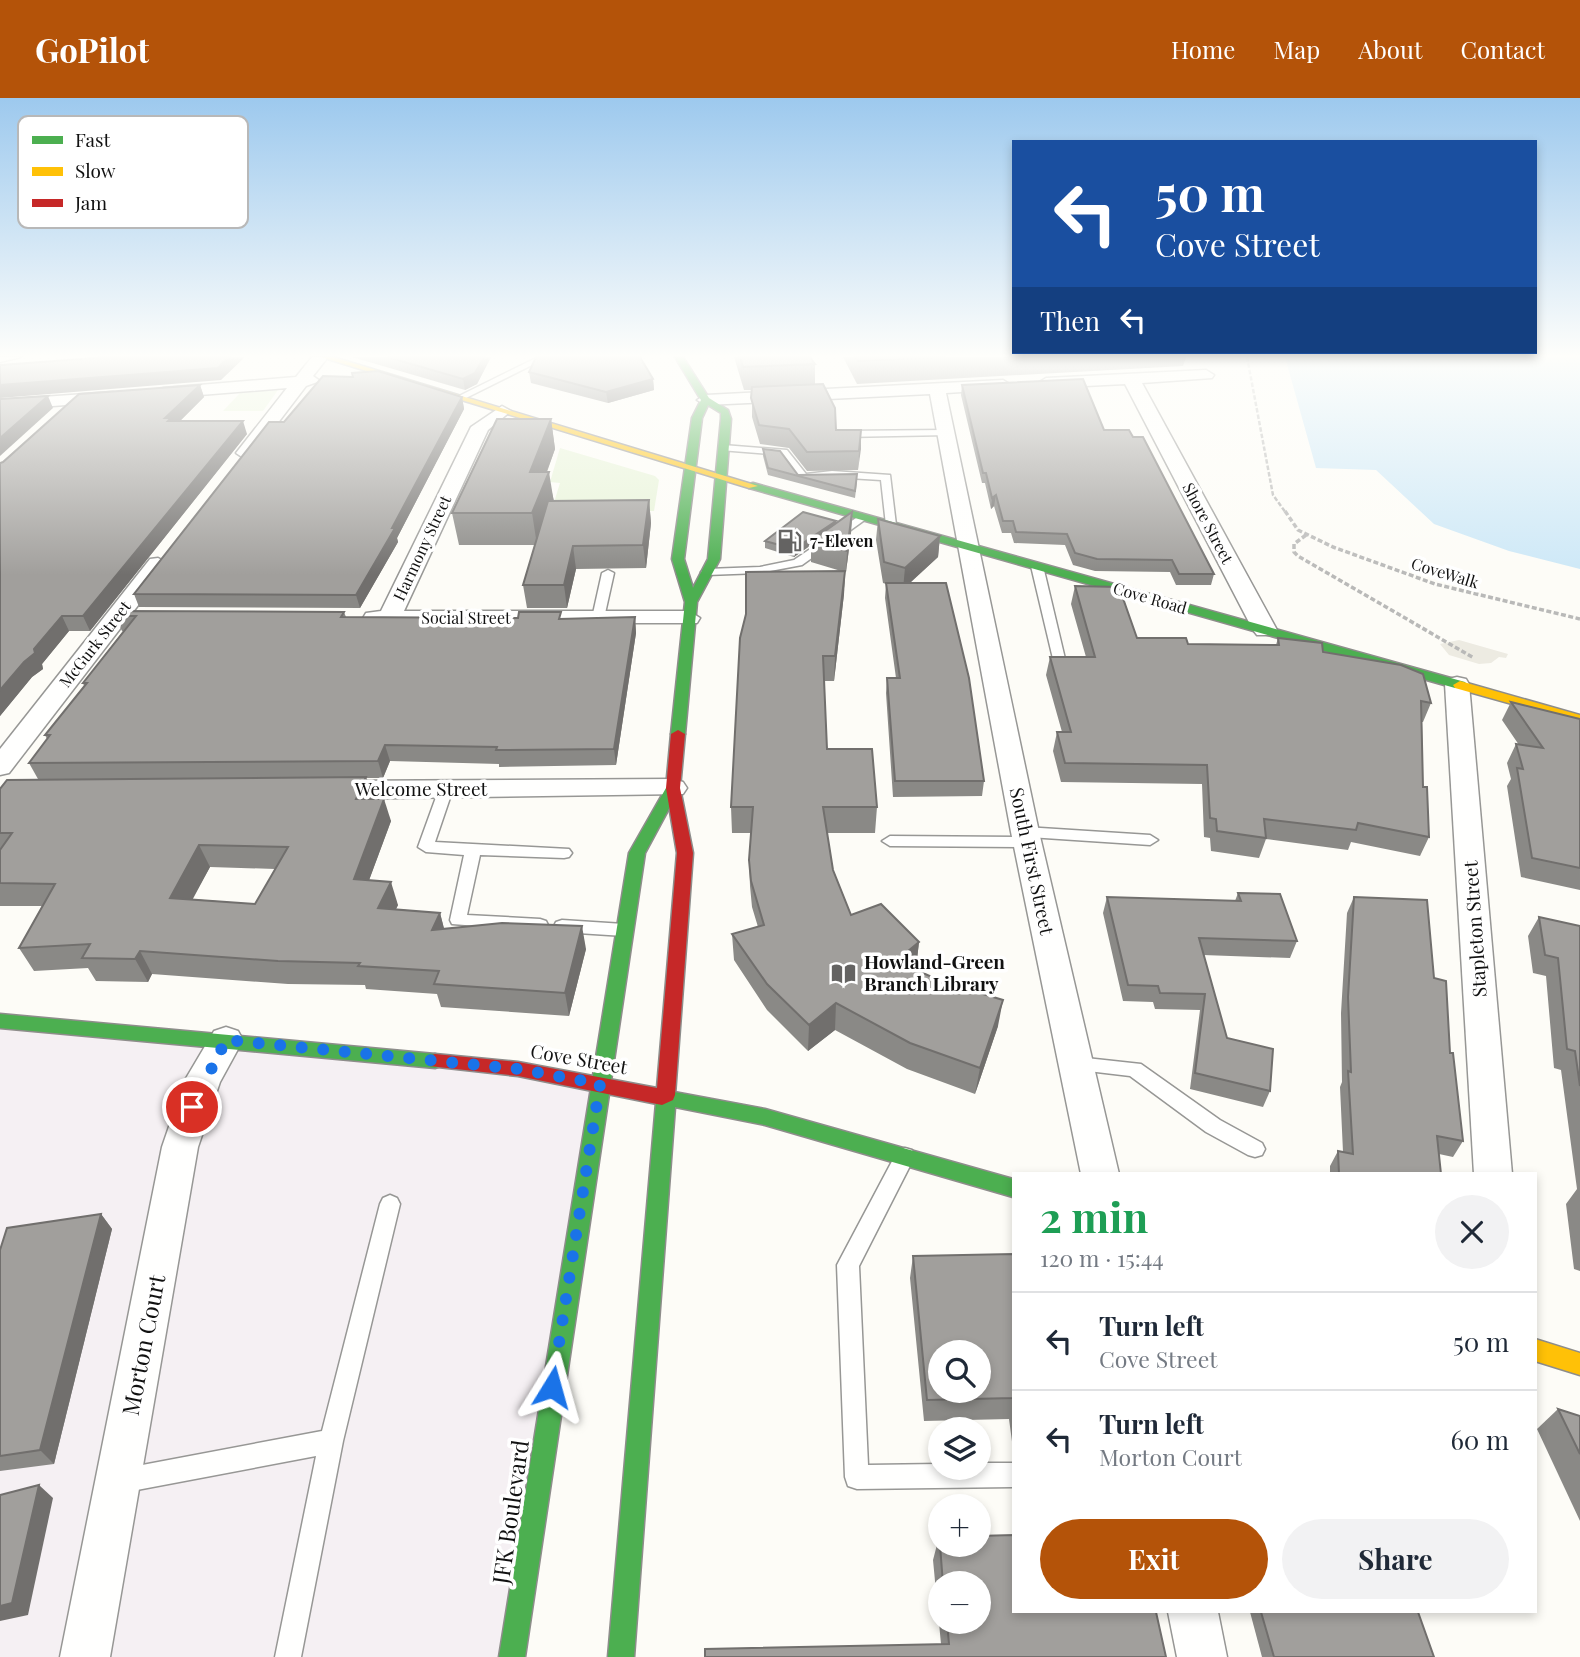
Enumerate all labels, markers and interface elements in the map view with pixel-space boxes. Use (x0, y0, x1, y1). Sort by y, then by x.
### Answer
text: GoPilot (35, 27, 149, 71)
text: Home (1171, 33, 1235, 65)
text: Map (1273, 33, 1320, 65)
text: About (1358, 33, 1422, 65)
text: Contact (1460, 33, 1545, 65)
legend (18, 116, 248, 228)
text: Fast (75, 126, 111, 152)
text: Slow (75, 157, 116, 183)
text: 50 m (1155, 159, 1265, 224)
icon: left (1040, 168, 1131, 259)
text: Jam (74, 189, 107, 215)
text: Cove Street (1155, 222, 1320, 265)
icon: left (1114, 301, 1152, 339)
text: Then (1040, 303, 1100, 338)
street label: Shore Street (1178, 479, 1239, 567)
street label: Harmony Street (388, 491, 455, 604)
fuel station icon: 7-Eleven (776, 527, 804, 555)
place label: 7-Eleven (810, 530, 873, 551)
street label: CoveWalk (1409, 552, 1482, 593)
street label: Cove Road (1111, 577, 1189, 618)
street label: McGurk Street (54, 596, 135, 691)
street label: Social Street (421, 607, 511, 628)
street label: Welcome Street (354, 775, 488, 801)
street label: South First Street (1005, 785, 1061, 937)
street label: Stapleton Street (1456, 860, 1492, 998)
place label: Howland-Green Branch Library (864, 948, 1005, 996)
library icon: Howland-Green Branch Library (830, 959, 858, 987)
street label: Cove Street (529, 1037, 630, 1079)
pin (162, 1077, 222, 1137)
icon: arrive (173, 1088, 211, 1126)
text: 2 min (1040, 1188, 1148, 1244)
button: close (1435, 1195, 1509, 1269)
text: 120 m · 15:44 (1040, 1242, 1164, 1273)
street label: Morton Court (114, 1271, 172, 1418)
text: Turn left (1099, 1308, 1204, 1343)
icon: left (1040, 1322, 1078, 1360)
text: 50 m (1453, 1324, 1509, 1359)
map controls (928, 1340, 991, 1634)
button: search (928, 1340, 991, 1403)
text: Cove Street (1099, 1343, 1217, 1374)
position arrow (515, 1350, 589, 1424)
text: Turn left (1099, 1406, 1204, 1441)
button: layers (928, 1417, 991, 1480)
icon: left (1040, 1420, 1078, 1458)
text: 60 m (1450, 1422, 1509, 1457)
street label: JFK Boulevard (484, 1438, 535, 1587)
text: Morton Court (1099, 1441, 1242, 1472)
button: + (928, 1494, 991, 1557)
button: Exit (1040, 1519, 1268, 1599)
button: Share (1282, 1519, 1509, 1599)
button: − (928, 1571, 991, 1634)

